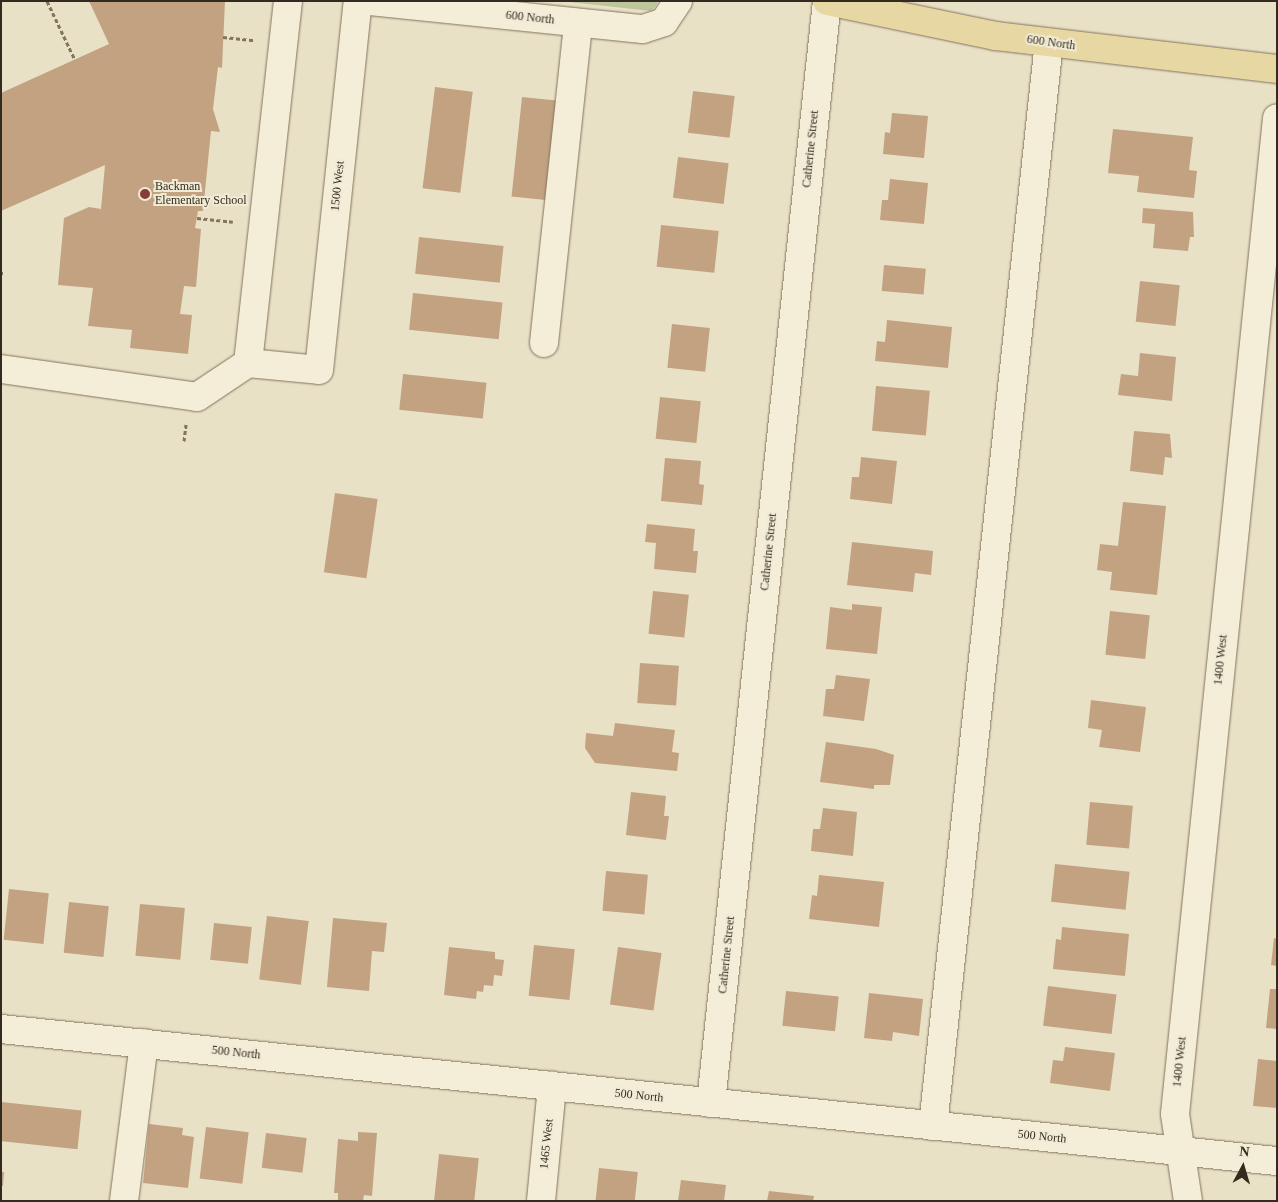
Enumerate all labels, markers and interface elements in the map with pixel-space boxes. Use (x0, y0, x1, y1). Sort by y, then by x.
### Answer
street label: 600 North (505, 8, 555, 28)
street label: 600 North (1026, 32, 1076, 54)
street label: Catherine Street (800, 110, 822, 188)
street label: 1500 West (328, 160, 348, 212)
place label: Backman Elementary School (155, 180, 247, 208)
marker: Backman Elementary School (139, 188, 151, 200)
street label: Catherine Street (758, 513, 780, 591)
street label: 1400 West (1211, 634, 1231, 686)
street label: Catherine Street (716, 916, 738, 994)
street label: 1400 West (1170, 1036, 1190, 1088)
street label: 500 North (211, 1043, 261, 1063)
street label: 500 North (614, 1086, 664, 1106)
street label: 1465 West (537, 1118, 557, 1170)
street label: 500 North (1017, 1127, 1067, 1147)
north arrow (1218, 1142, 1268, 1192)
text: N (1239, 1144, 1250, 1160)

